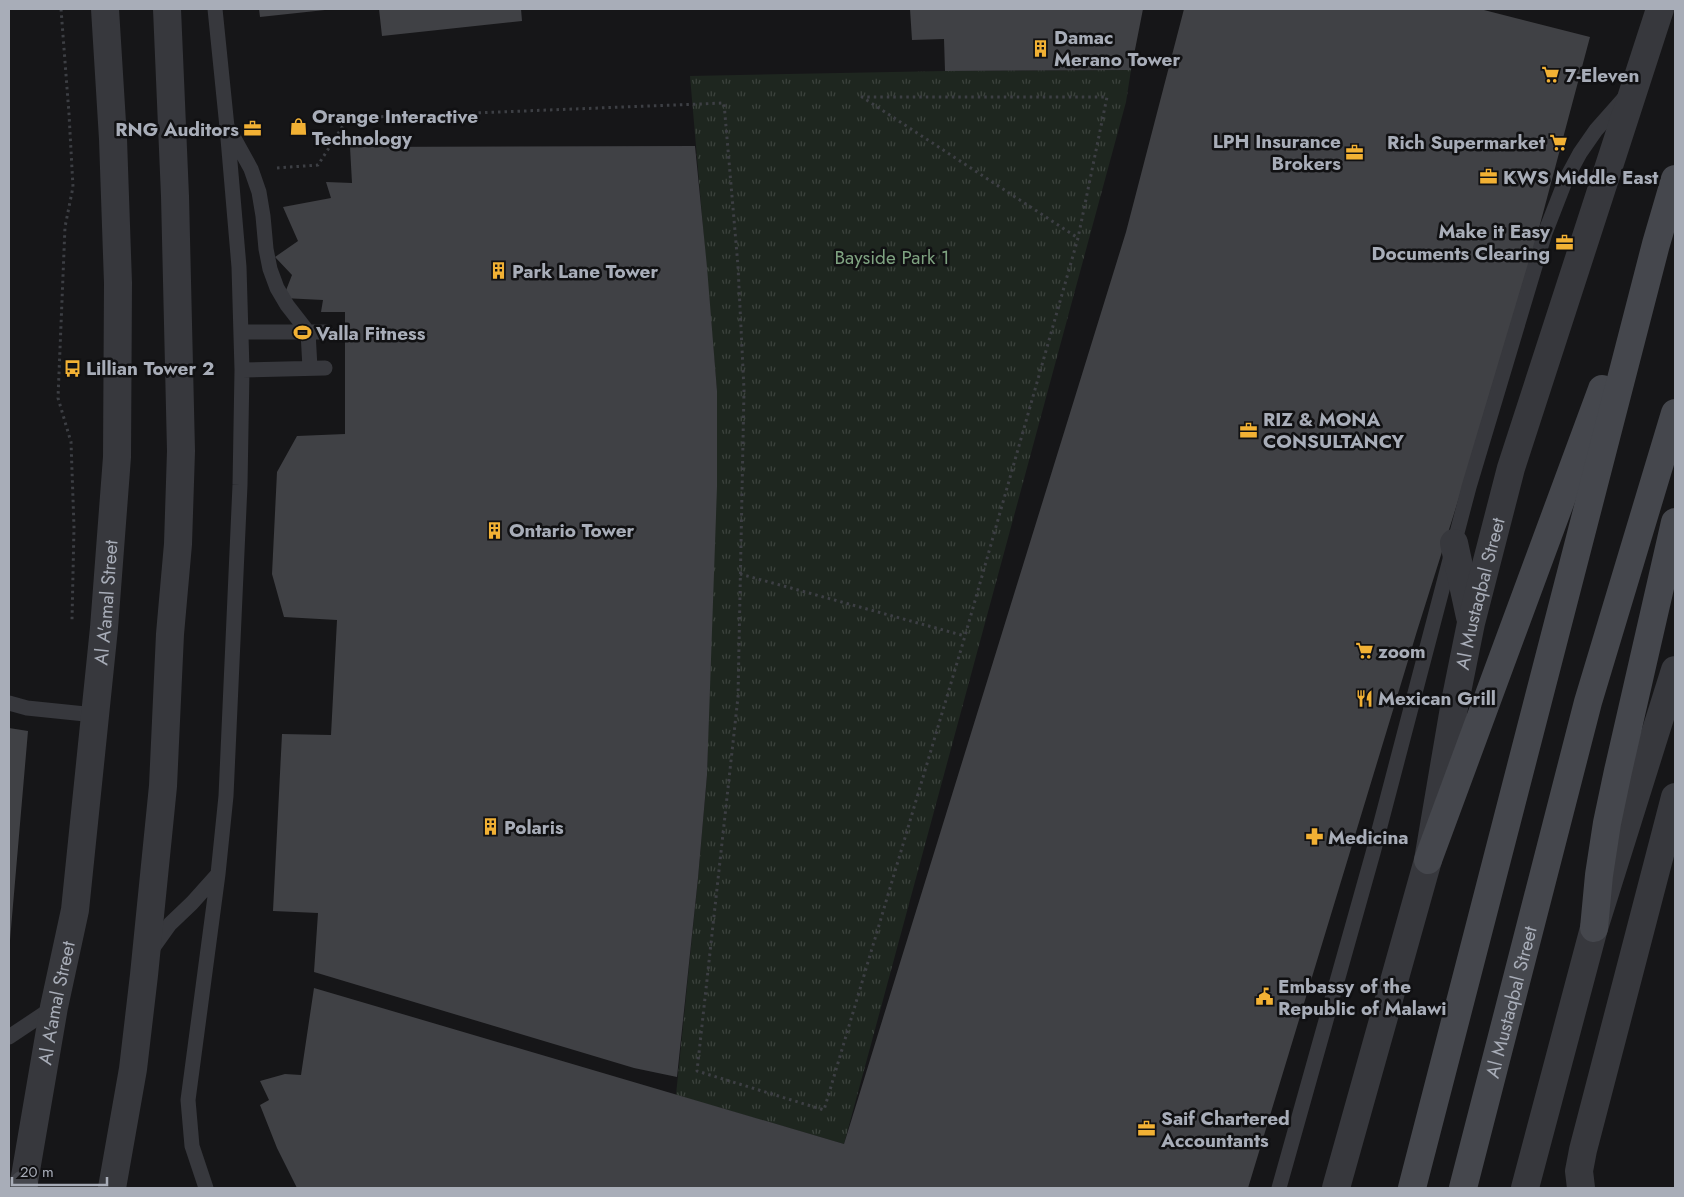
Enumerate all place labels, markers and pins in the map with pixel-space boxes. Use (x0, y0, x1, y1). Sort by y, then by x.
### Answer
place label: Damac Merano Tower (1054, 24, 1180, 73)
building icon: Damac Merano Tower (1030, 38, 1050, 58)
place label: 7-Eleven (1565, 62, 1639, 89)
supermarket icon: 7-Eleven (1541, 65, 1561, 85)
place label: Orange Interactive Technology (312, 103, 478, 152)
place label: RNG Auditors (115, 116, 239, 143)
shop icon: Orange Interactive Technology (288, 117, 308, 137)
office icon: RNG Auditors (243, 119, 263, 139)
place label: LPH Insurance Brokers (1213, 128, 1341, 177)
place label: Rich Supermarket (1387, 129, 1545, 156)
supermarket icon: Rich Supermarket (1549, 132, 1569, 152)
office icon: LPH Insurance Brokers (1345, 142, 1365, 162)
place label: KWS Middle East (1503, 164, 1658, 191)
office icon: KWS Middle East (1479, 167, 1499, 187)
place label: Make it Easy Documents Clearing (1372, 218, 1551, 267)
office icon: Make it Easy Documents Clearing (1554, 232, 1574, 252)
place label: Park Lane Tower (512, 258, 659, 285)
building icon: Park Lane Tower (488, 261, 508, 281)
place label: Valla Fitness (315, 320, 426, 347)
sports icon: Valla Fitness (292, 323, 312, 343)
place label: Lillian Tower 2 (86, 355, 214, 382)
bus stop icon: Lillian Tower 2 (62, 358, 82, 378)
place label: RIZ & MONA CONSULTANCY (1263, 406, 1404, 455)
office icon: RIZ & MONA CONSULTANCY (1239, 420, 1259, 440)
place label: Ontario Tower (509, 517, 635, 544)
building icon: Ontario Tower (485, 520, 505, 540)
place label: zoom (1378, 638, 1426, 665)
supermarket icon: zoom (1354, 641, 1374, 661)
place label: Mexican Grill (1378, 685, 1496, 712)
restaurant icon: Mexican Grill (1354, 688, 1374, 708)
place label: Polaris (504, 814, 564, 841)
building icon: Polaris (480, 817, 500, 837)
place label: Medicina (1328, 824, 1409, 851)
pharmacy icon: Medicina (1304, 827, 1324, 847)
place label: Embassy of the Republic of Malawi (1278, 973, 1447, 1022)
public building icon: Embassy of the Republic of Malawi (1254, 987, 1274, 1007)
place label: Saif Chartered Accountants (1160, 1105, 1290, 1154)
office icon: Saif Chartered Accountants (1137, 1119, 1157, 1139)

